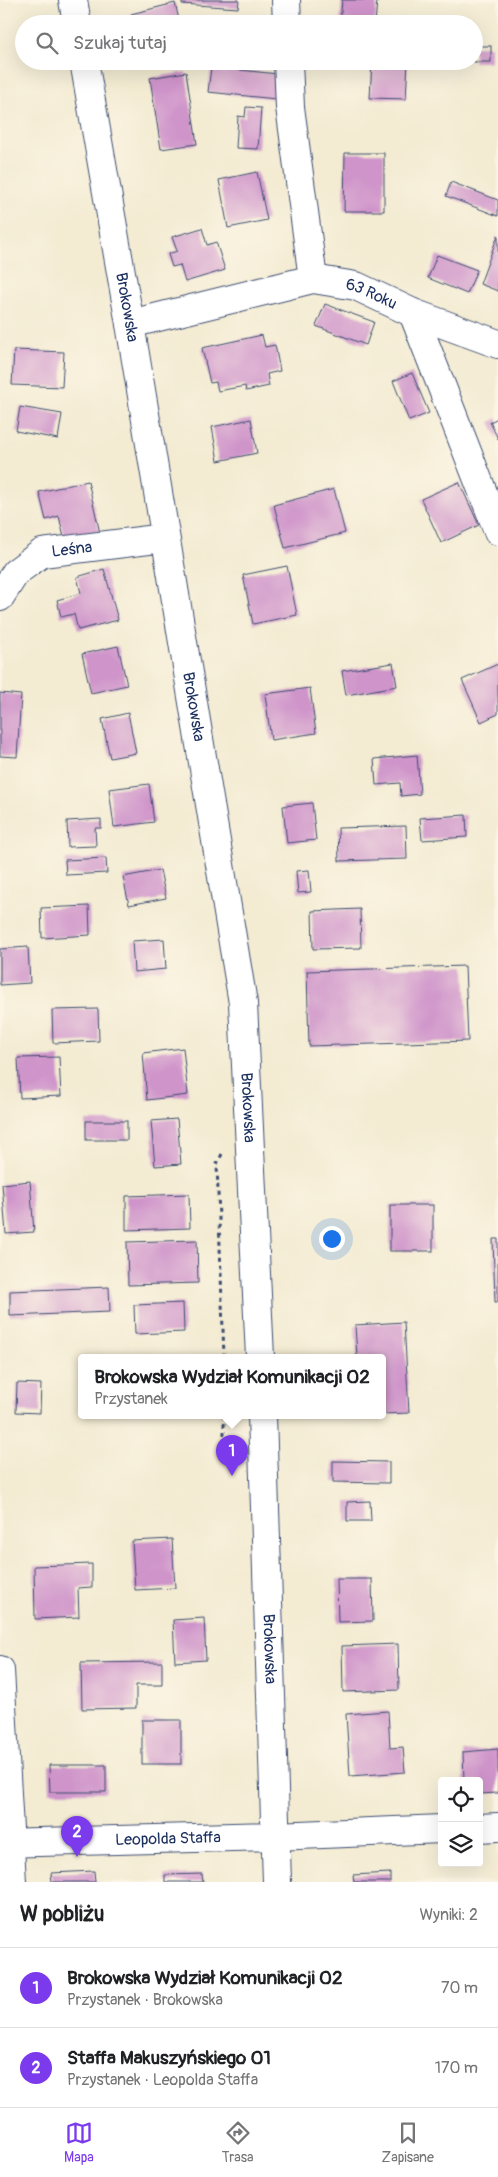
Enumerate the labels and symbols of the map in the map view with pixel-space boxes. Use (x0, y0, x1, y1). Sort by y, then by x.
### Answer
street label: Brokowska (111, 271, 143, 344)
street label: 63 Roku (344, 274, 400, 314)
street label: Leśna (51, 537, 93, 562)
street label: Brokowska (178, 670, 209, 743)
street label: Brokowska (236, 1072, 260, 1143)
your location (319, 1226, 345, 1252)
pin: 1 (216, 1435, 248, 1476)
street label: Brokowska (258, 1613, 281, 1684)
pin: 2 (61, 1816, 93, 1857)
street label: Leopolda Staffa (115, 1827, 221, 1850)

